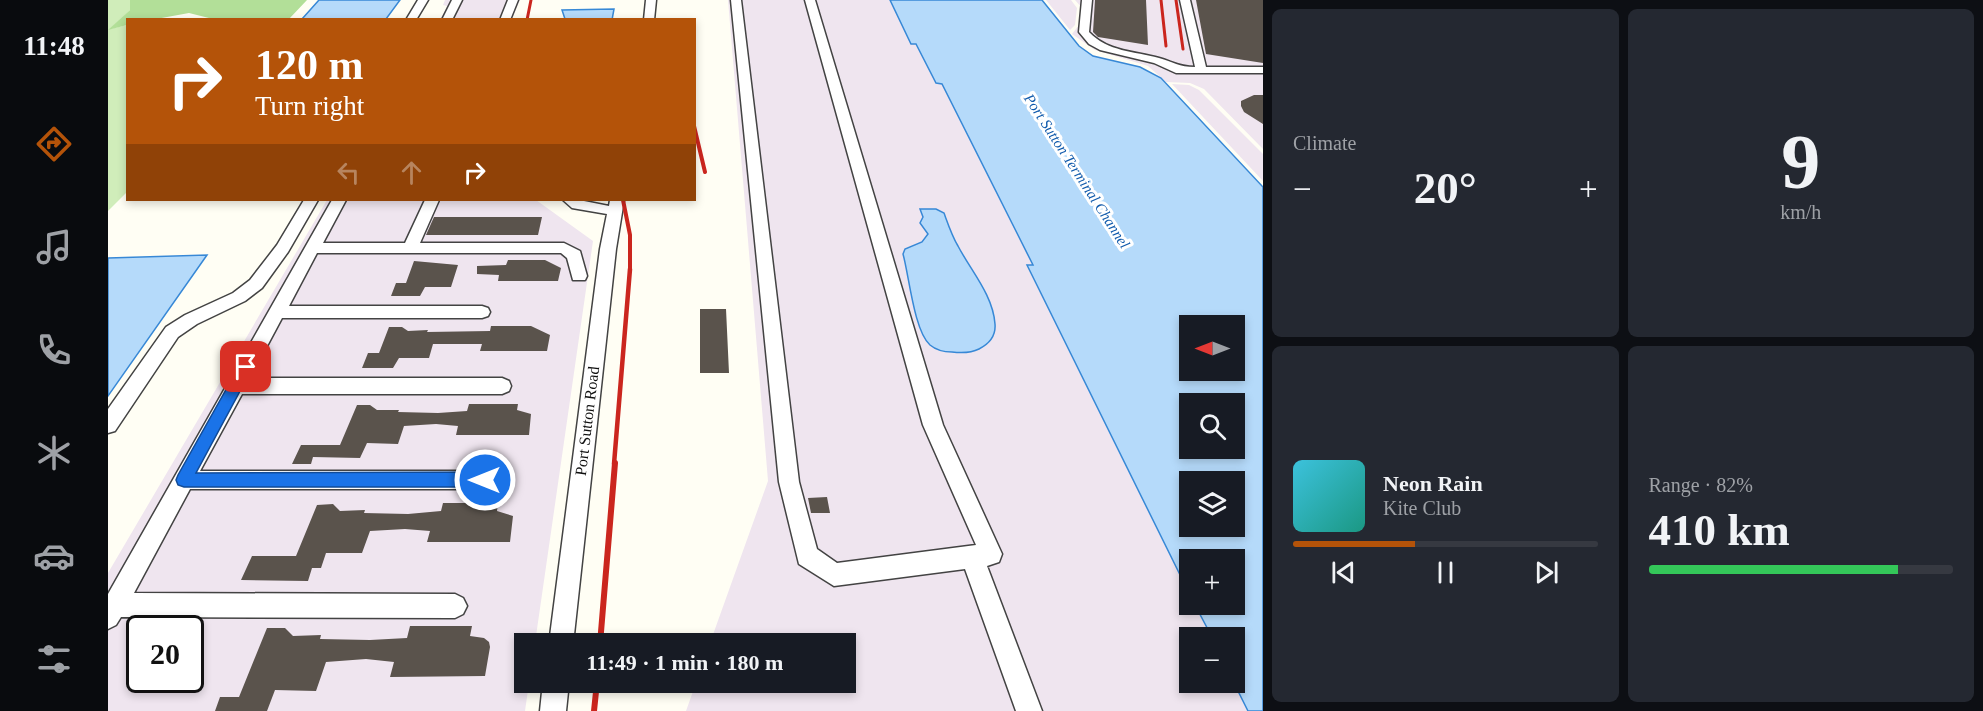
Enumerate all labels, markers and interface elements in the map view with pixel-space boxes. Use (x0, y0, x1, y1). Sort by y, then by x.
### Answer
text: 11:48 (23, 31, 85, 61)
icon: right (156, 42, 234, 120)
text: 120 m (255, 42, 364, 88)
water label: Port Sutton Terminal Channel (1021, 90, 1133, 251)
text: Turn right (255, 91, 364, 121)
text: 9 (1781, 118, 1820, 205)
icon: directions (33, 123, 75, 165)
text: Climate (1293, 132, 1356, 154)
icon: left (332, 156, 365, 189)
icon: ahead (395, 156, 428, 189)
icon: right (458, 156, 491, 189)
text: 20° (1414, 163, 1477, 213)
text: − (1293, 171, 1312, 207)
text: + (1579, 171, 1598, 207)
text: km/h (1780, 201, 1821, 223)
icon: music (33, 226, 75, 268)
north arrow (1179, 315, 1245, 381)
map controls (1179, 315, 1245, 693)
icon: phone (33, 329, 75, 371)
pin (220, 341, 271, 392)
icon: arrive (229, 350, 262, 383)
street label: Port Sutton Road (572, 365, 602, 477)
button: search (1179, 393, 1245, 459)
icon: climate (33, 432, 75, 474)
position arrow (453, 448, 517, 512)
button: layers (1179, 471, 1245, 537)
text: Neon Rain (1383, 471, 1483, 496)
text: Range · 82% (1649, 474, 1753, 496)
text: Kite Club (1383, 497, 1461, 519)
text: 410 km (1649, 505, 1790, 555)
icon: car (33, 535, 75, 577)
button: + (1179, 549, 1245, 615)
icon: previous (1327, 556, 1360, 589)
icon: pause (1429, 556, 1462, 589)
icon: next (1530, 556, 1563, 589)
speed limit sign: 20 (126, 615, 204, 693)
button: − (1179, 627, 1245, 693)
icon: filters (33, 638, 75, 680)
text: 11:49 · 1 min · 180 m (587, 650, 783, 675)

